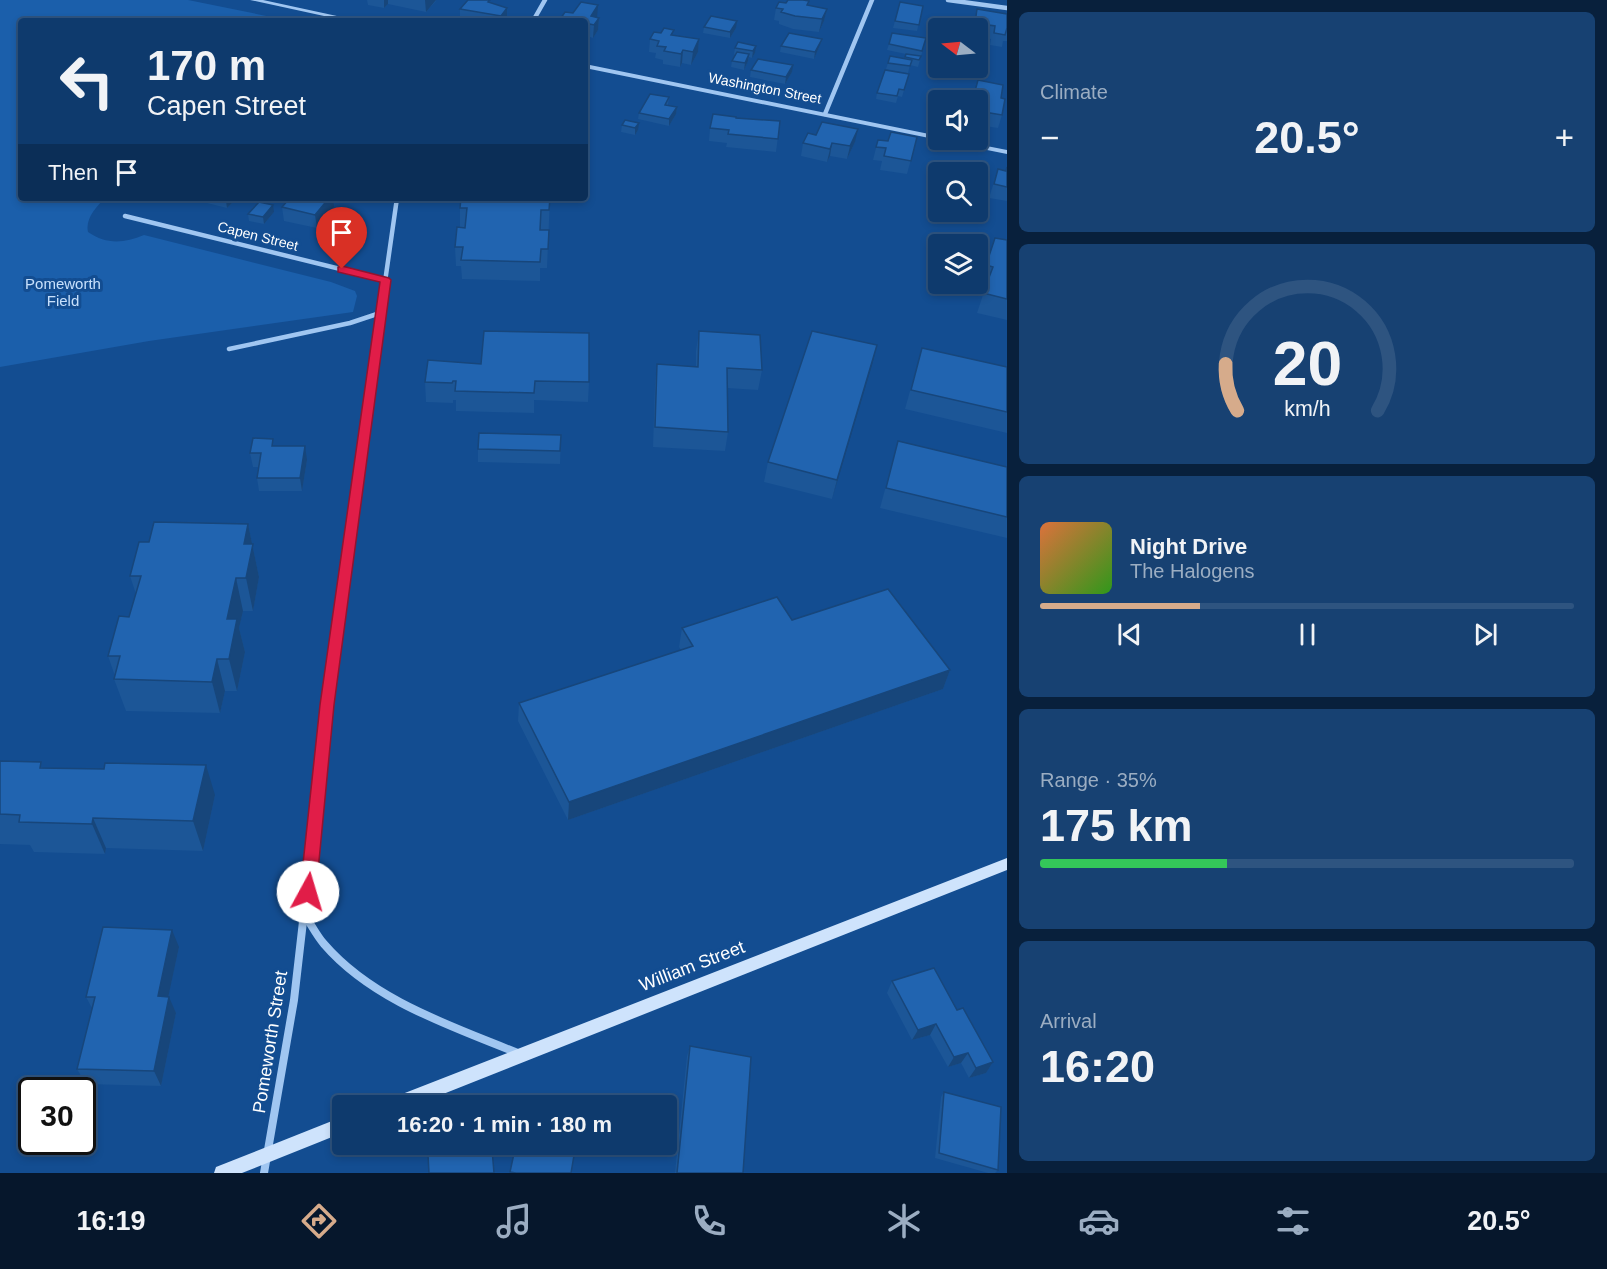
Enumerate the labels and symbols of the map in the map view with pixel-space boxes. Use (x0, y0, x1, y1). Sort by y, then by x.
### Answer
north arrow (928, 18, 988, 78)
street label: Washington Street (707, 69, 823, 107)
pin (316, 207, 367, 269)
street label: Capen Street (216, 218, 300, 254)
park label: Pomeworth Field (25, 275, 101, 309)
position arrow (276, 860, 340, 924)
street label: William Street (637, 937, 747, 995)
street label: Pomeworth Street (249, 969, 291, 1115)
speed limit sign: 30 (18, 1077, 96, 1155)

